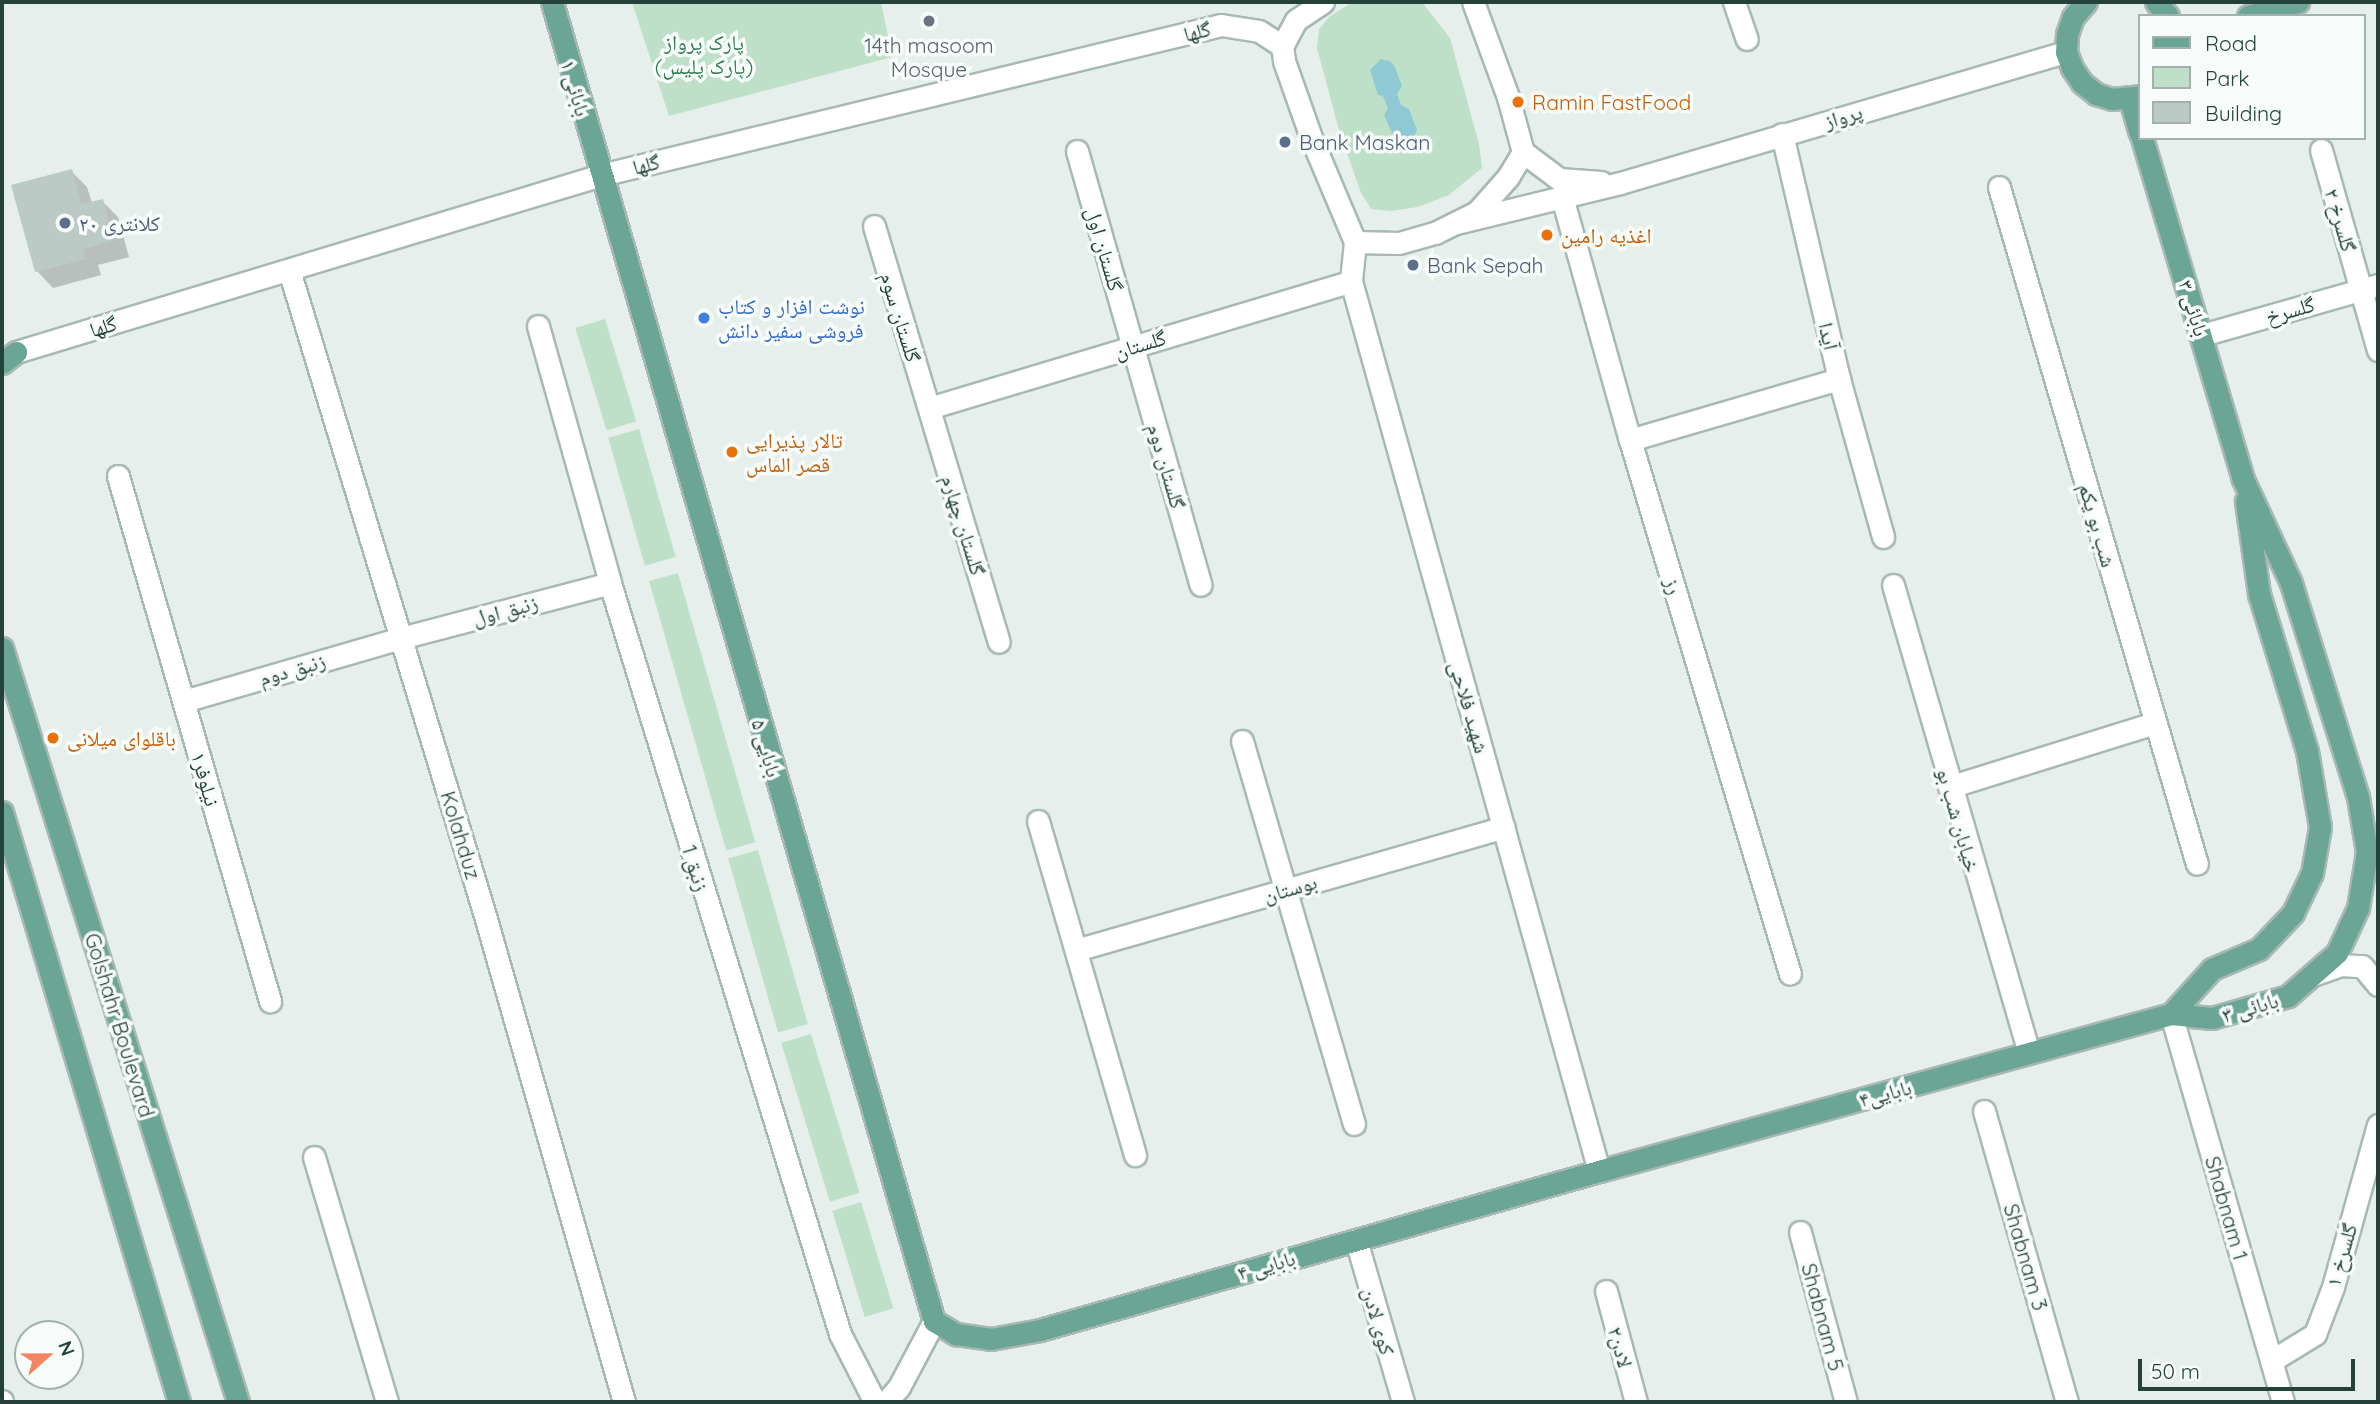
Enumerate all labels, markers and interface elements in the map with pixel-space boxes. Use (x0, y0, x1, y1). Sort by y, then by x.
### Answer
marker: 14th masoom Mosque (921, 13, 937, 29)
legend (2138, 14, 2366, 140)
street label: گلها (1181, 15, 1213, 47)
park label: پارک پرواز (پارک پلیس) (655, 29, 753, 79)
text: Road (2205, 30, 2257, 56)
place label: 14th masoom Mosque (864, 32, 994, 82)
street label: بابائی ۱ (556, 57, 596, 119)
text: Park (2205, 65, 2249, 91)
place label: Ramin FastFood (1532, 89, 1691, 115)
marker: Ramin FastFood (1510, 94, 1526, 110)
street label: پرواز (1821, 98, 1865, 134)
text: Building (2205, 100, 2282, 126)
place label: Bank Maskan (1299, 129, 1430, 155)
marker: Bank Maskan (1277, 134, 1293, 150)
street label: گلها (630, 148, 662, 180)
street label: گلسرخ ۲ (2320, 185, 2362, 255)
street label: گلستان اول (1081, 204, 1129, 294)
place label: کلانتری ۲۰ (79, 210, 160, 236)
marker: کلانتری ۲۰ (57, 215, 73, 231)
place label: اغذیه رامین (1561, 222, 1652, 248)
marker: اغذیه رامین (1539, 227, 1555, 243)
place label: Bank Sepah (1427, 252, 1544, 278)
marker: Bank Sepah (1405, 257, 1421, 273)
street label: گلستان سوم (875, 269, 927, 365)
street label: بابائی ۳ (2174, 277, 2214, 339)
street label: گلسرخ (2263, 291, 2317, 329)
place label: نوشت افزار و کتاب فروشی سفیر دانش (718, 293, 865, 343)
street label: گلها (86, 310, 120, 342)
marker: نوشت افزار و کتاب فروشی سفیر دانش (696, 310, 712, 326)
street label: آیدا (1814, 320, 1844, 352)
street label: گلستان (1111, 324, 1169, 364)
street label: گلستان دوم (1143, 420, 1191, 512)
place label: تالار پذیرایی قصر الماس (746, 427, 843, 477)
marker: تالار پذیرایی قصر الماس (724, 444, 740, 460)
street label: گلستان چهارم (937, 472, 991, 578)
street label: شب بو یکم (2074, 480, 2122, 570)
street label: رز (1660, 575, 1688, 597)
street label: زنبق اول (470, 589, 540, 631)
street label: زنبق دوم (256, 648, 328, 690)
street label: شهید فلاحی (1445, 658, 1495, 756)
street label: ۵ بابایی (747, 716, 787, 780)
place label: باقلوای میلانی (67, 725, 176, 751)
marker: باقلوای میلانی (45, 730, 61, 746)
street label: نیلوفر۱ (186, 749, 226, 809)
street label: خیابان شب بو (1932, 765, 1986, 875)
street label: Kolahduz (436, 788, 486, 882)
street label: زنبق 1 (677, 842, 715, 894)
street label: بوستان (1260, 868, 1320, 908)
street label: Golshahr Boulevard (80, 930, 160, 1120)
street label: بابائی ۳ (2219, 987, 2281, 1027)
street label: بابایی۴ (1856, 1074, 1914, 1112)
street label: Shabnam 1 (2200, 1153, 2254, 1263)
street label: Shabnam 3 (1999, 1201, 2053, 1313)
street label: گلسرخ ۱ (2320, 1220, 2362, 1290)
street label: بابایی ۴ (1234, 1245, 1298, 1285)
street label: Shabnam 5 (1797, 1260, 1849, 1374)
street label: کوی لادن (1357, 1284, 1401, 1358)
north arrow (14, 1320, 84, 1390)
street label: لادن۲ (1603, 1324, 1639, 1370)
text: N (53, 1337, 80, 1359)
scale bar (2142, 1344, 2359, 1388)
text: 50 m (2151, 1358, 2200, 1384)

